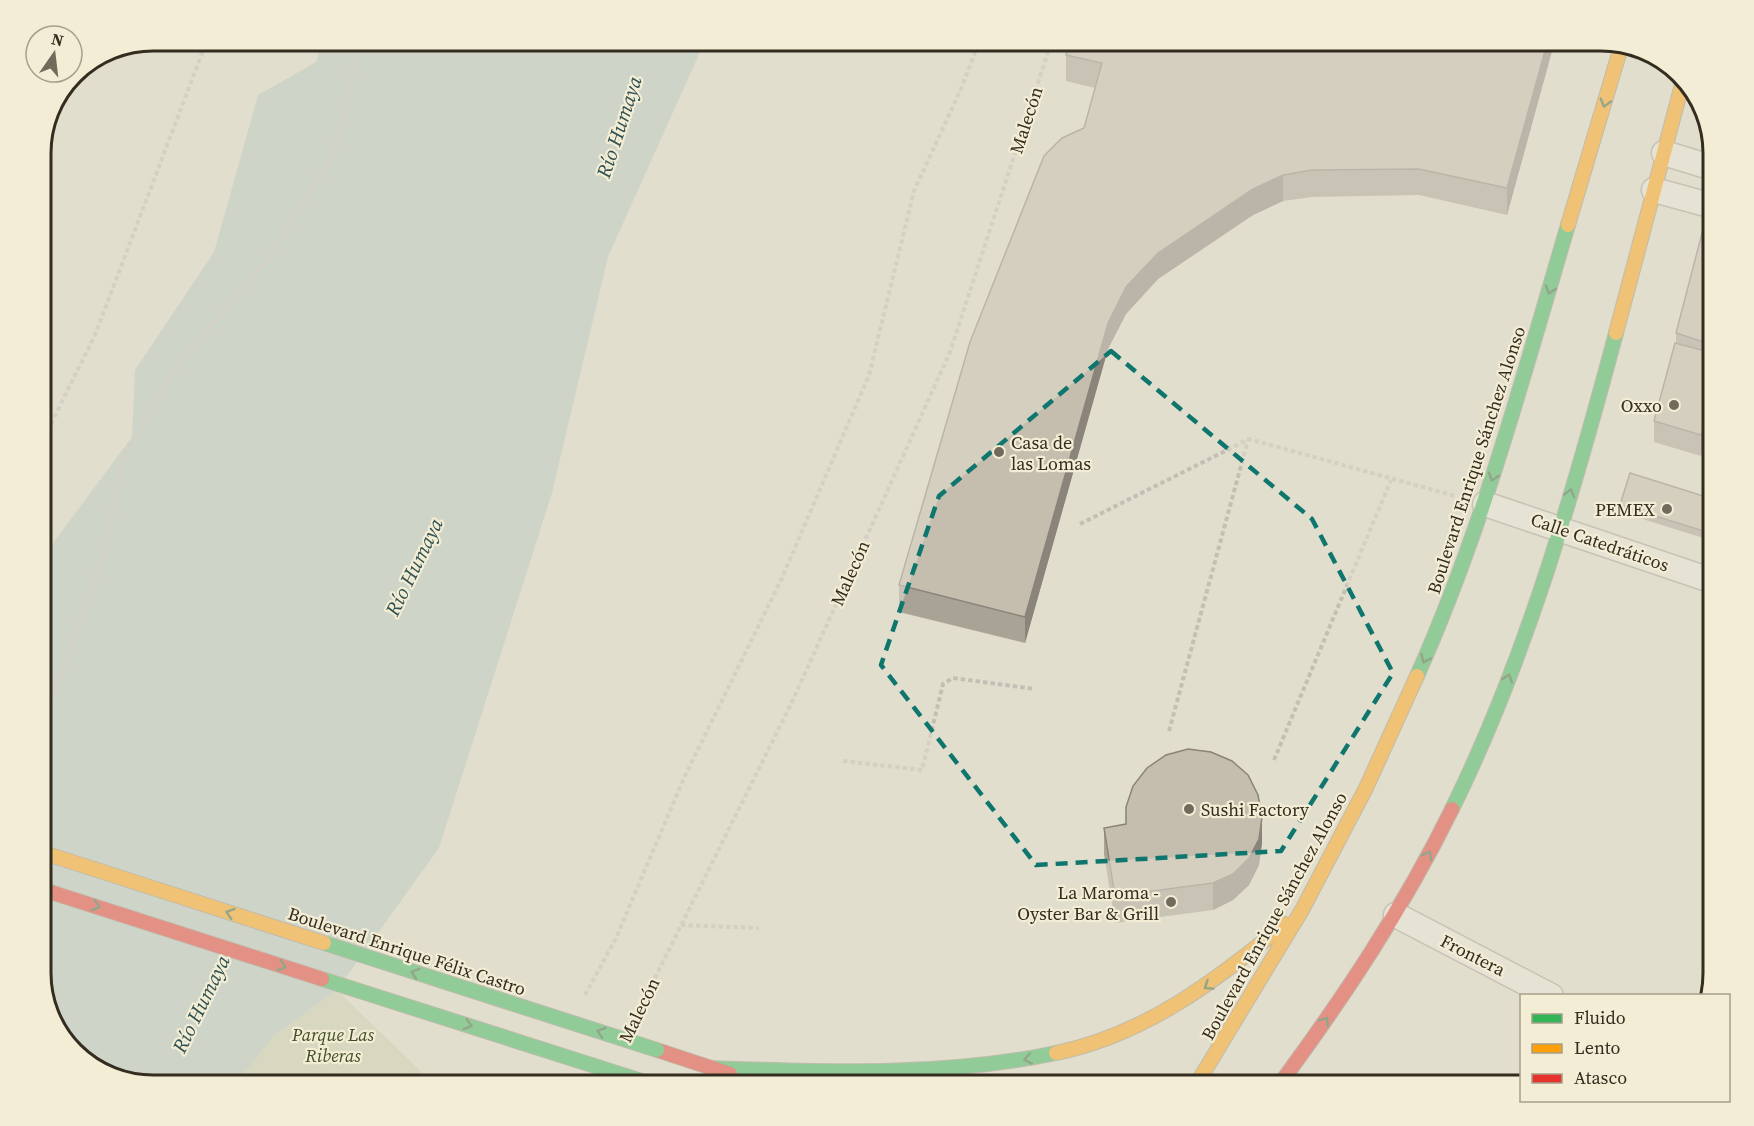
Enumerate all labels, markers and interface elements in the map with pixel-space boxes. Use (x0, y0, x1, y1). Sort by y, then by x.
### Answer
north arrow (24, 24, 84, 84)
text: N (49, 27, 66, 52)
water label: Río Humaya (589, 72, 649, 182)
street label: Malecón (1003, 83, 1049, 157)
one-way arrow (1600, 97, 1612, 108)
one-way arrow (1545, 284, 1557, 295)
street label: Boulevard Enrique Sánchez Alonso (1421, 323, 1531, 597)
place label: Oxxo (1621, 393, 1662, 418)
marker: Oxxo (1667, 398, 1681, 412)
place label: Casa de las Lomas (1011, 430, 1091, 476)
marker: Casa de las Lomas (992, 445, 1006, 459)
one-way arrow (1488, 471, 1500, 482)
one-way arrow (1563, 488, 1575, 499)
place label: PEMEX (1595, 497, 1655, 522)
marker: PEMEX (1660, 502, 1674, 516)
street label: Calle Catedráticos (1528, 507, 1673, 577)
water label: Río Humaya (378, 513, 450, 621)
street label: Malecón (825, 536, 876, 610)
one-way arrow (1420, 653, 1432, 664)
one-way arrow (1501, 673, 1514, 684)
street label: Boulevard Enrique Sánchez Alonso (1195, 787, 1353, 1045)
place label: Sushi Factory (1201, 797, 1310, 822)
marker: Sushi Factory (1182, 802, 1196, 816)
one-way arrow (1421, 851, 1432, 861)
place label: La Maroma - Oyster Bar & Grill (1017, 880, 1159, 926)
marker: La Maroma - Oyster Bar & Grill (1164, 895, 1178, 909)
one-way arrow (90, 899, 101, 912)
street label: Boulevard Enrique Félix Castro (285, 901, 529, 1001)
one-way arrow (225, 908, 236, 920)
street label: Frontera (1436, 928, 1511, 982)
water label: Río Humaya (165, 950, 237, 1058)
one-way arrow (276, 959, 287, 971)
one-way arrow (410, 967, 421, 980)
street label: Malecón (613, 973, 665, 1047)
one-way arrow (1203, 978, 1214, 989)
legend (1520, 994, 1730, 1102)
text: Fluido (1574, 1005, 1626, 1030)
one-way arrow (1318, 1017, 1329, 1028)
one-way arrow (462, 1018, 473, 1031)
park label: Parque Las Riberas (291, 1022, 375, 1068)
one-way arrow (596, 1027, 607, 1040)
text: Lento (1574, 1035, 1621, 1060)
one-way arrow (1024, 1052, 1034, 1065)
text: Atasco (1574, 1065, 1627, 1090)

